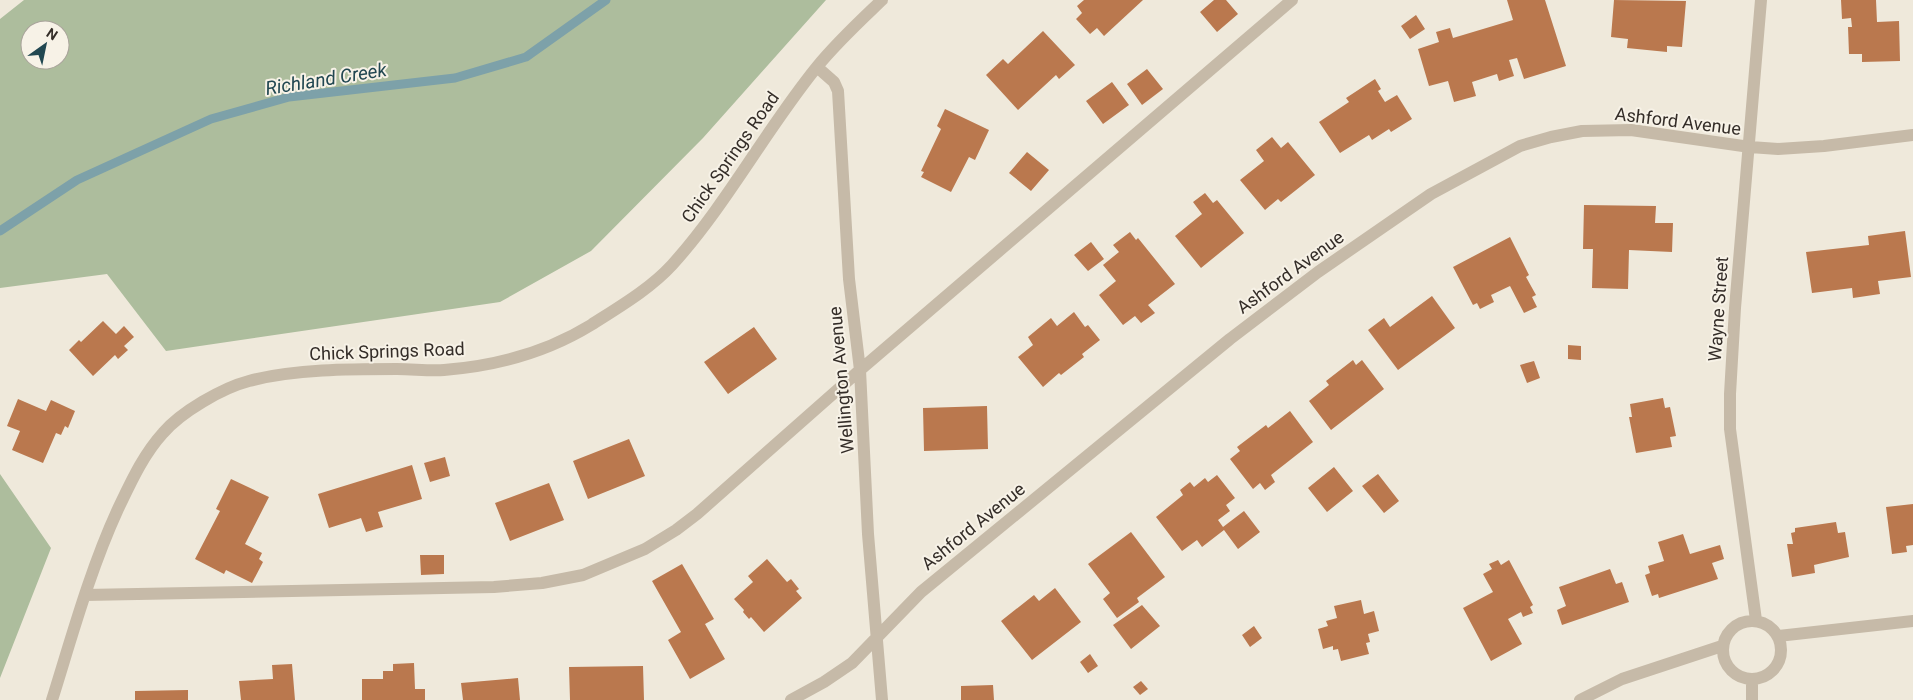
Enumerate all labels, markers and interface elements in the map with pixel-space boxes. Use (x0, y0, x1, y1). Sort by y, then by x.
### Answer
north arrow (20, 20, 70, 70)
text: N (44, 25, 61, 44)
water label: Richland Creek (264, 58, 389, 100)
street label: Chick Springs Road (677, 87, 783, 227)
street label: Ashford Avenue (1614, 103, 1742, 139)
street label: Ashford Avenue (1232, 226, 1348, 318)
street label: Wayne Street (1704, 256, 1732, 362)
street label: Wellington Avenue (824, 306, 858, 454)
street label: Chick Springs Road (309, 338, 465, 364)
street label: Ashford Avenue (917, 478, 1029, 574)

